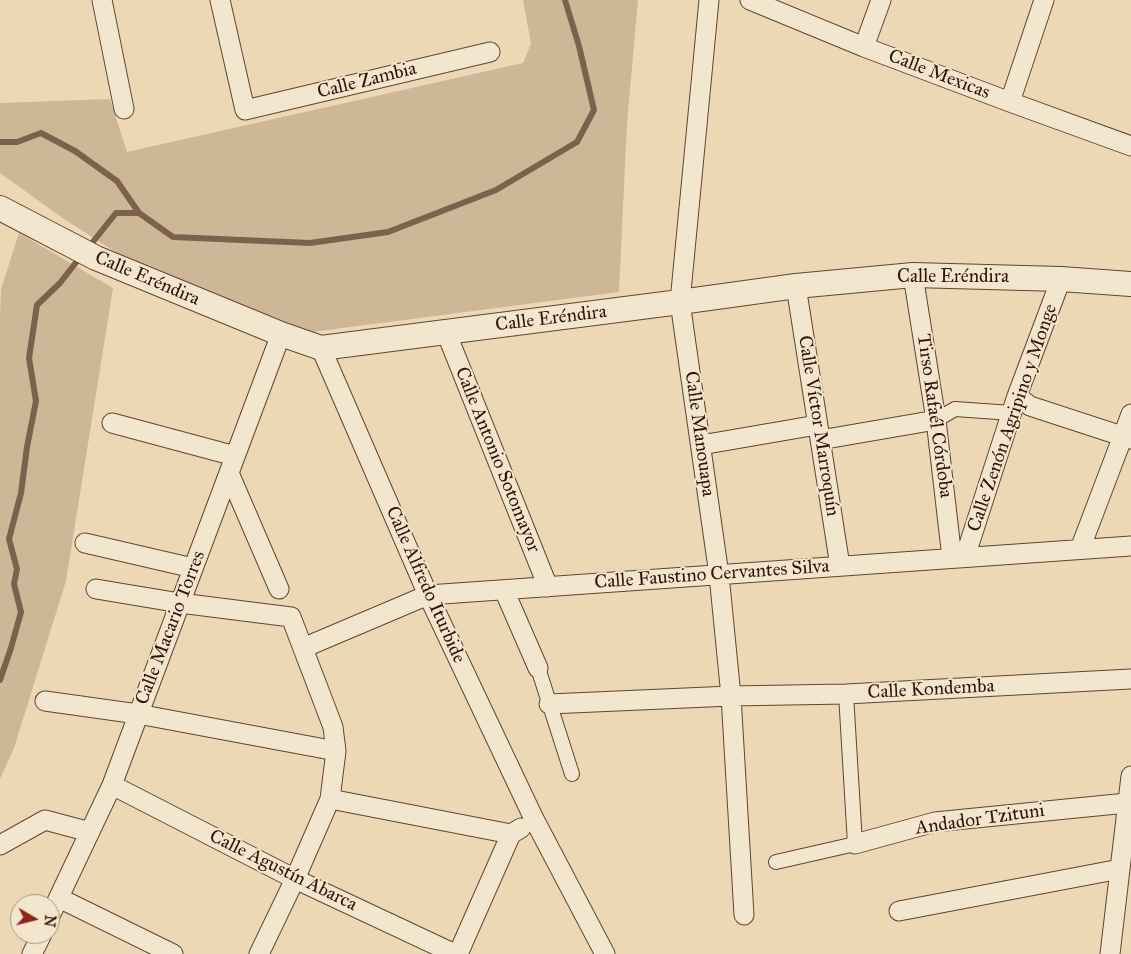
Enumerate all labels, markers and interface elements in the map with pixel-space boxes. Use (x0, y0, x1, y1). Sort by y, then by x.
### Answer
street label: Calle Mexicas (885, 45, 993, 105)
street label: Calle Zambia (315, 58, 419, 104)
street label: Calle Eréndira (91, 247, 203, 311)
street label: Calle Eréndira (897, 266, 1009, 288)
street label: Calle Eréndira (494, 301, 608, 337)
street label: Calle Zenón Agripino y Monge (963, 301, 1063, 535)
street label: Tirso Rafaél Córdoba (911, 333, 957, 499)
street label: Calle Víctor Marroquín (792, 334, 844, 518)
street label: Calle Antonio Sotomayor (449, 364, 545, 556)
street label: Calle Manouapa (679, 370, 719, 498)
street label: Calle Alfredo Iturbide (380, 503, 470, 667)
street label: Calle Macario Torres (131, 548, 211, 708)
street label: Calle Faustino Cervantes Silva (594, 555, 830, 595)
street label: Calle Kondemba (867, 675, 995, 705)
street label: Andador Tzituni (914, 800, 1046, 840)
street label: Calle Agustín Abarca (205, 825, 361, 917)
north arrow (10, 894, 60, 944)
text: N (40, 914, 59, 928)

